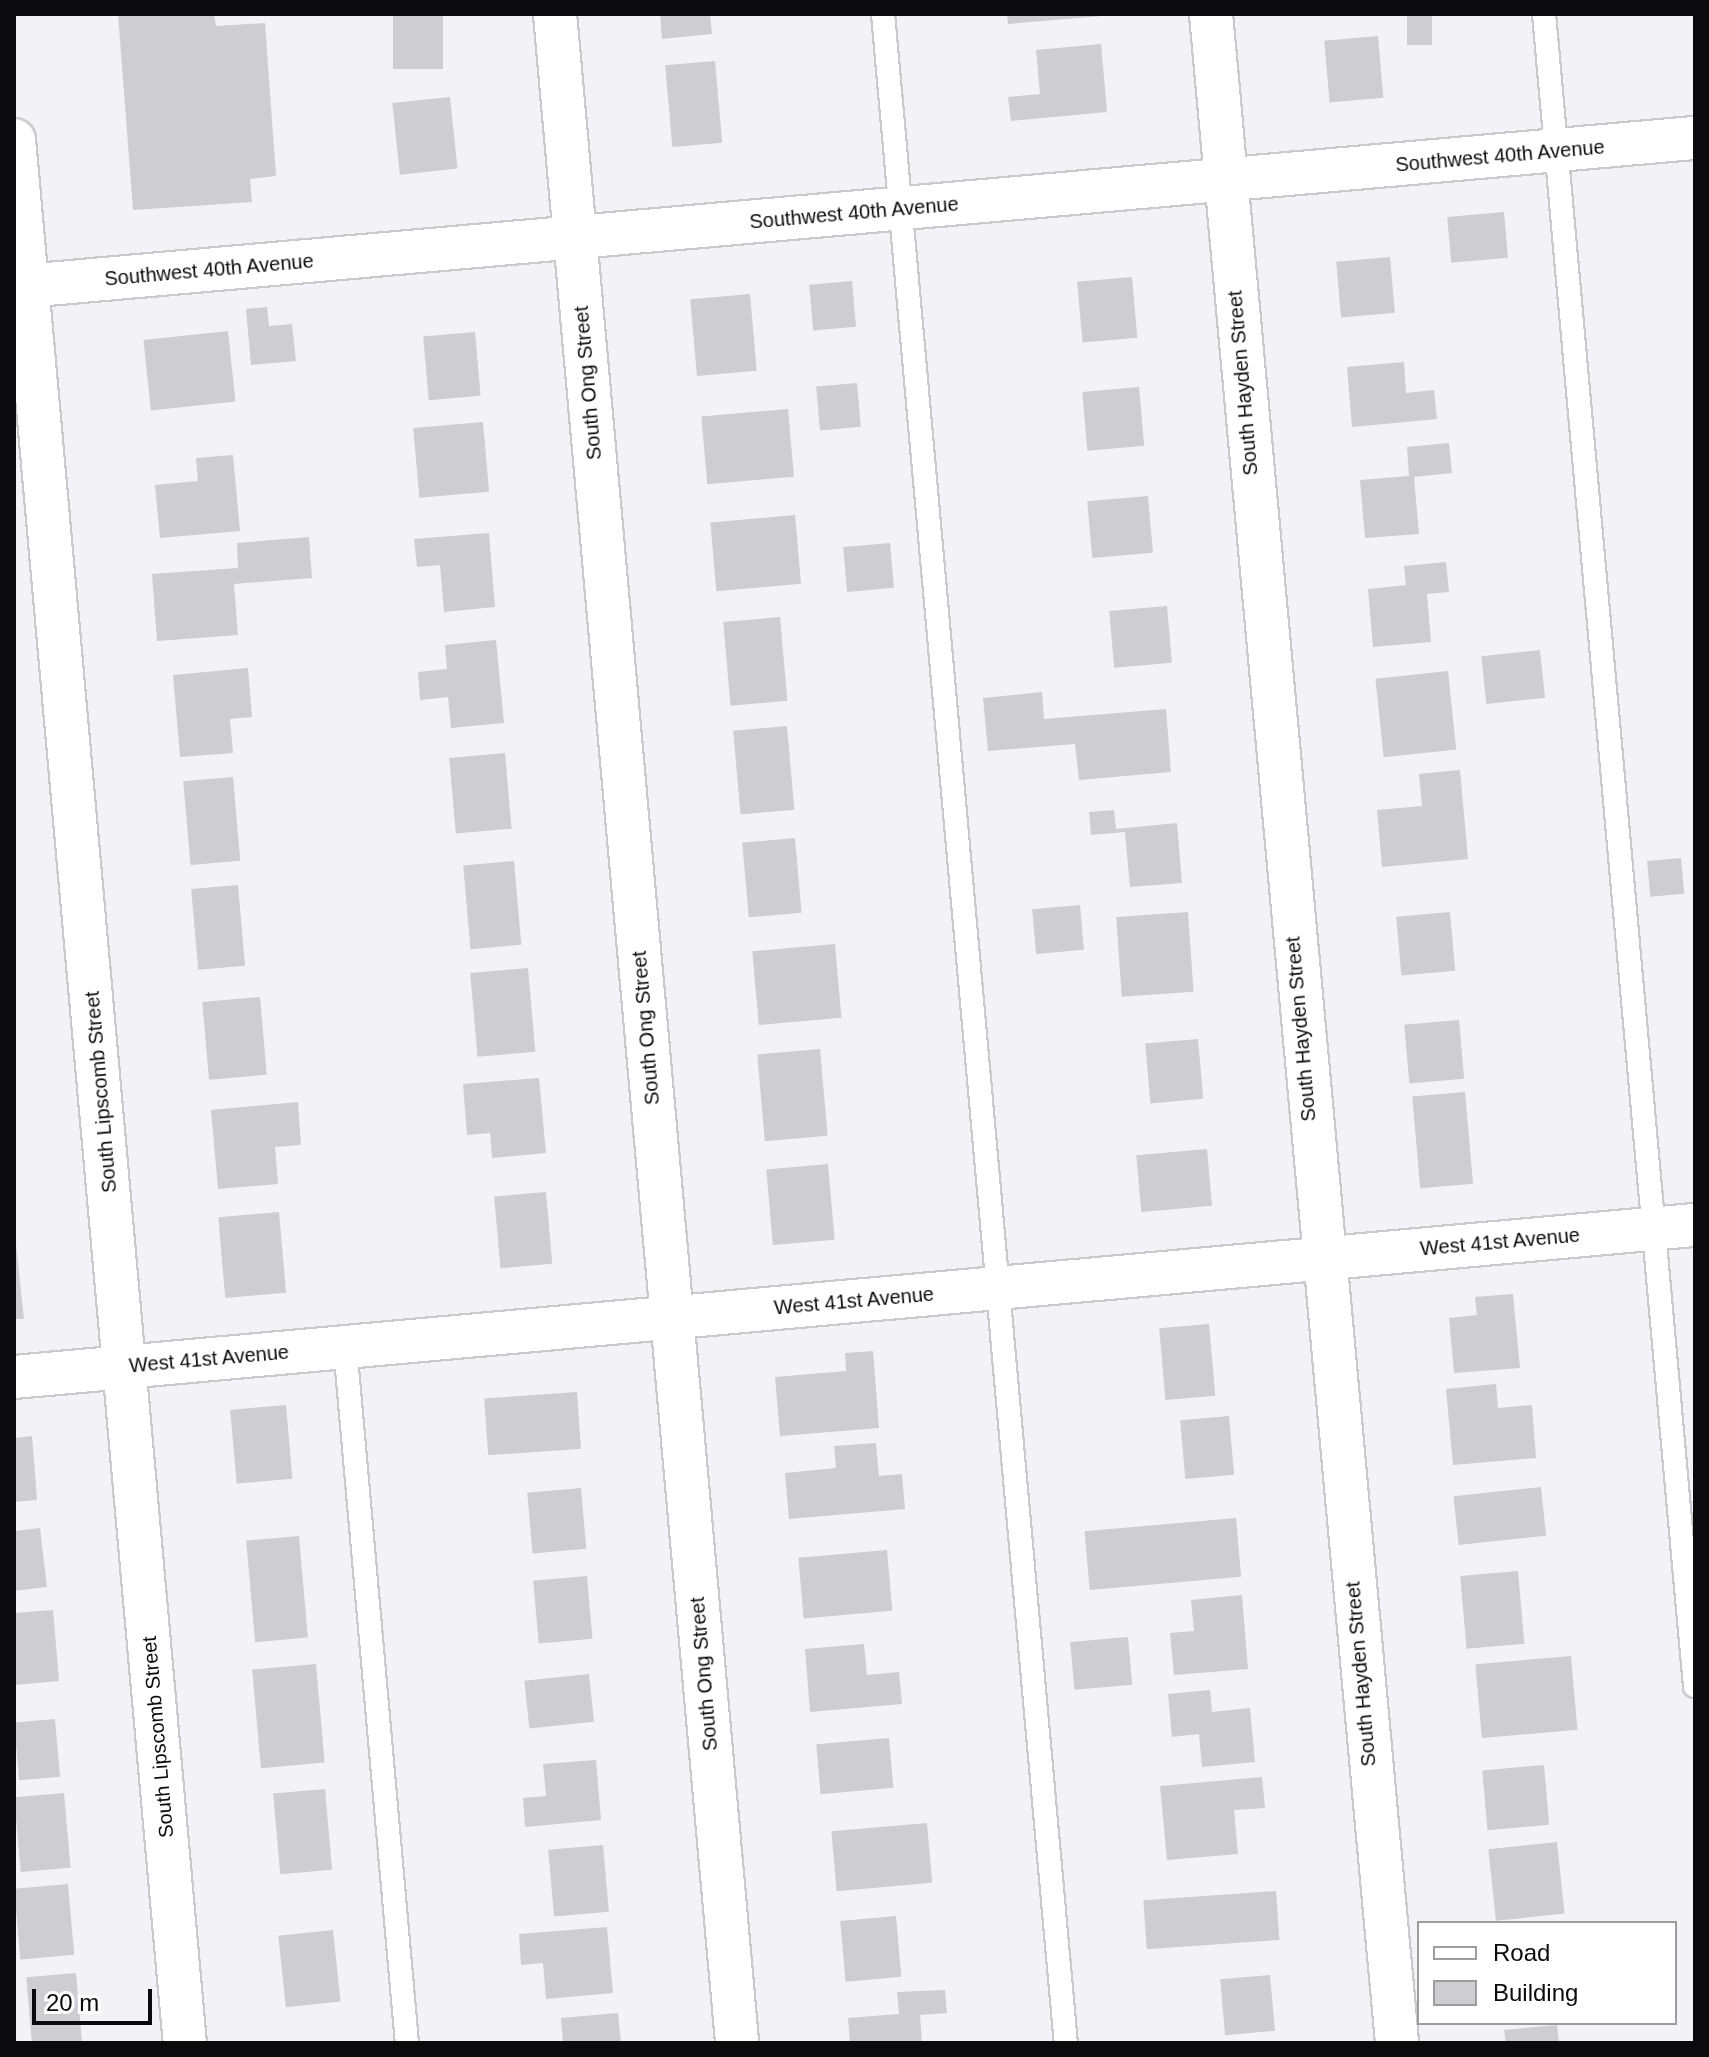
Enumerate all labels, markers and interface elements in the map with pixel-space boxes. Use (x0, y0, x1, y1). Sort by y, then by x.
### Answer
street label: Southwest 40th Avenue (1394, 135, 1606, 177)
street label: Southwest 40th Avenue (748, 192, 960, 234)
street label: Southwest 40th Avenue (103, 249, 315, 291)
street label: South Hayden Street (1223, 289, 1263, 477)
street label: South Ong Street (569, 305, 607, 461)
street label: South Hayden Street (1281, 935, 1321, 1123)
street label: South Ong Street (627, 950, 665, 1106)
street label: South Lipscomb Street (80, 990, 122, 1194)
street label: West 41st Avenue (1418, 1223, 1582, 1261)
street label: West 41st Avenue (772, 1282, 936, 1320)
street label: West 41st Avenue (127, 1340, 291, 1378)
street label: South Hayden Street (1341, 1580, 1381, 1768)
street label: South Ong Street (685, 1596, 723, 1752)
street label: South Lipscomb Street (137, 1635, 179, 1839)
legend (1417, 1921, 1677, 2025)
text: Road (1493, 1939, 1550, 1966)
scale bar (36, 1973, 156, 2023)
text: Building (1493, 1979, 1578, 2006)
text: 20 m (46, 1989, 99, 2016)

